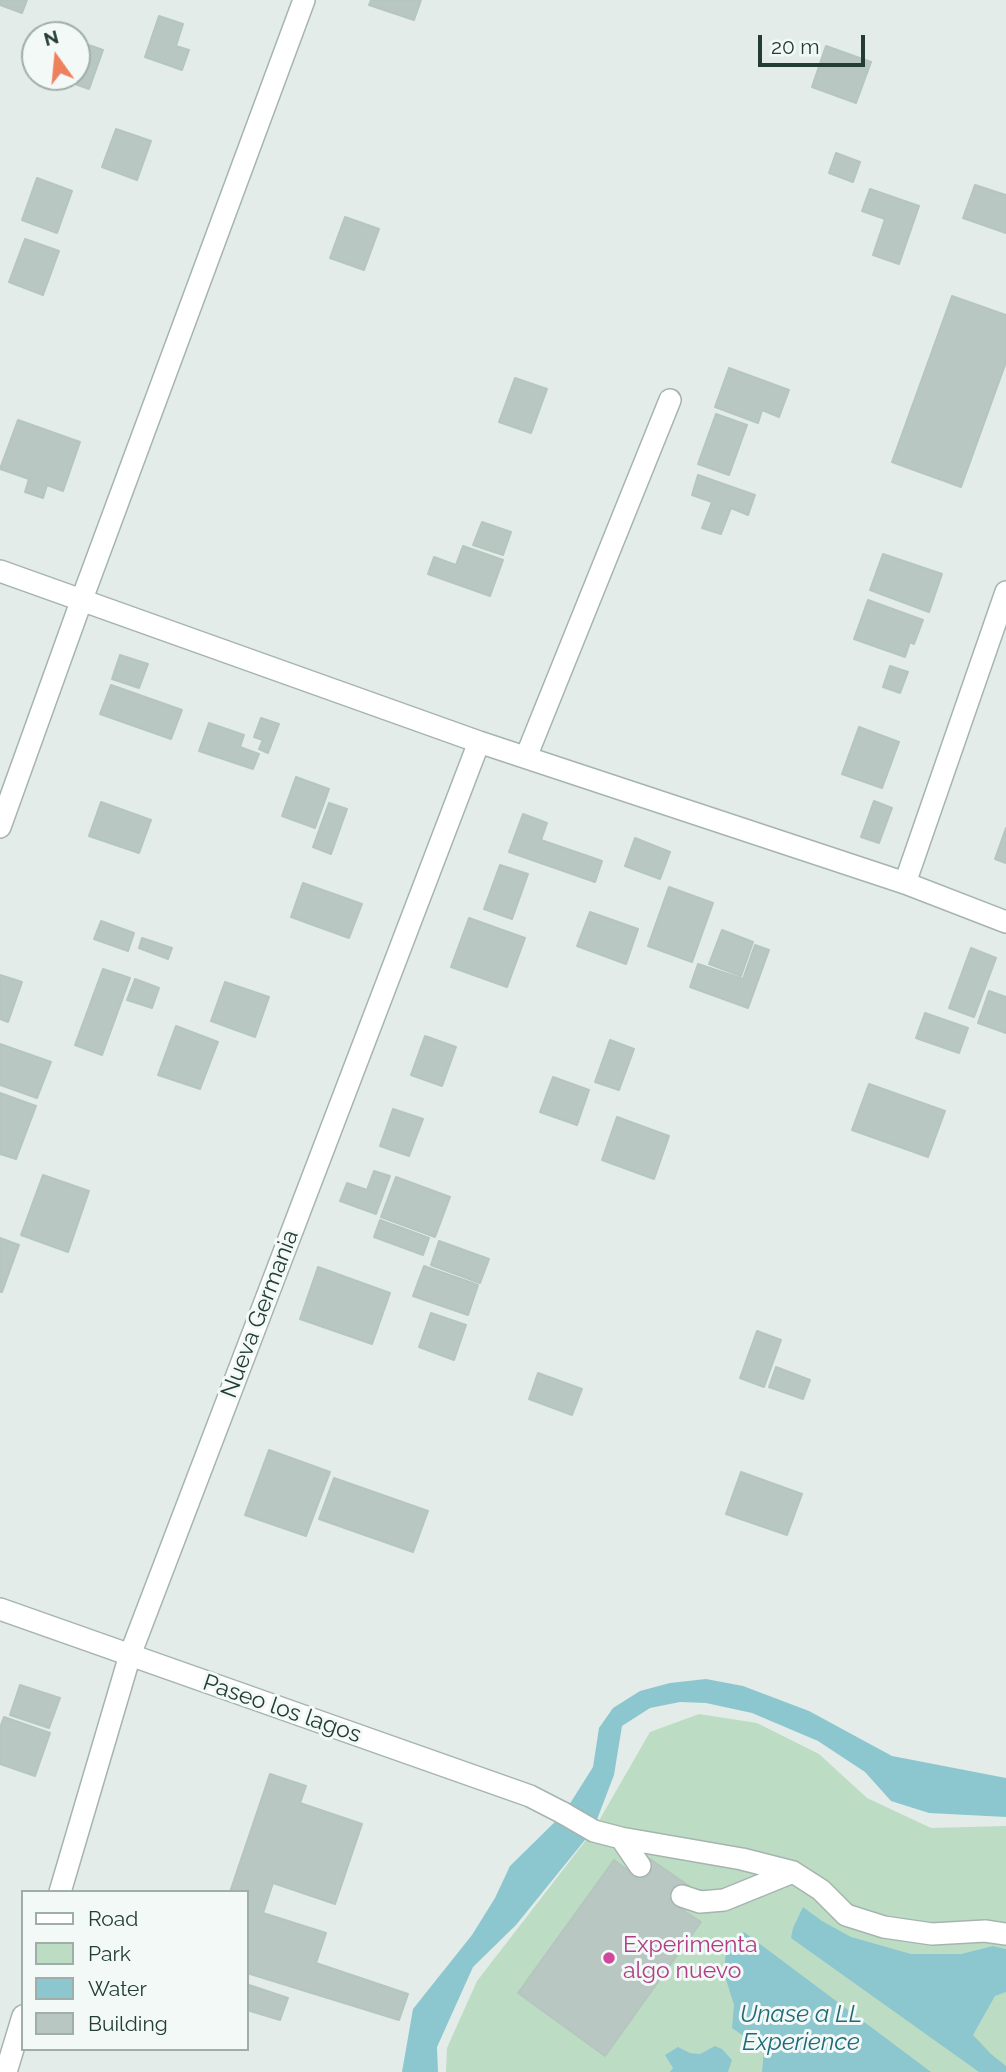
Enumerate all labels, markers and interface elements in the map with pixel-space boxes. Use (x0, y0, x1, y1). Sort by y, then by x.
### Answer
north arrow (21, 21, 91, 91)
scale bar (761, 21, 868, 65)
text: N (41, 25, 61, 50)
text: 20 m (771, 34, 819, 59)
street label: Nueva Germania (215, 1226, 305, 1402)
street label: Paseo los lagos (199, 1669, 365, 1749)
legend (21, 1890, 248, 2051)
text: Road (88, 1906, 138, 1931)
place label: Experimenta algo nuevo (623, 1931, 758, 1985)
text: Park (88, 1941, 131, 1966)
marker: Experimenta algo nuevo (601, 1950, 617, 1966)
text: Water (88, 1976, 147, 2001)
water label: Unase a LL Experience (740, 2001, 862, 2057)
text: Building (88, 2011, 168, 2036)

